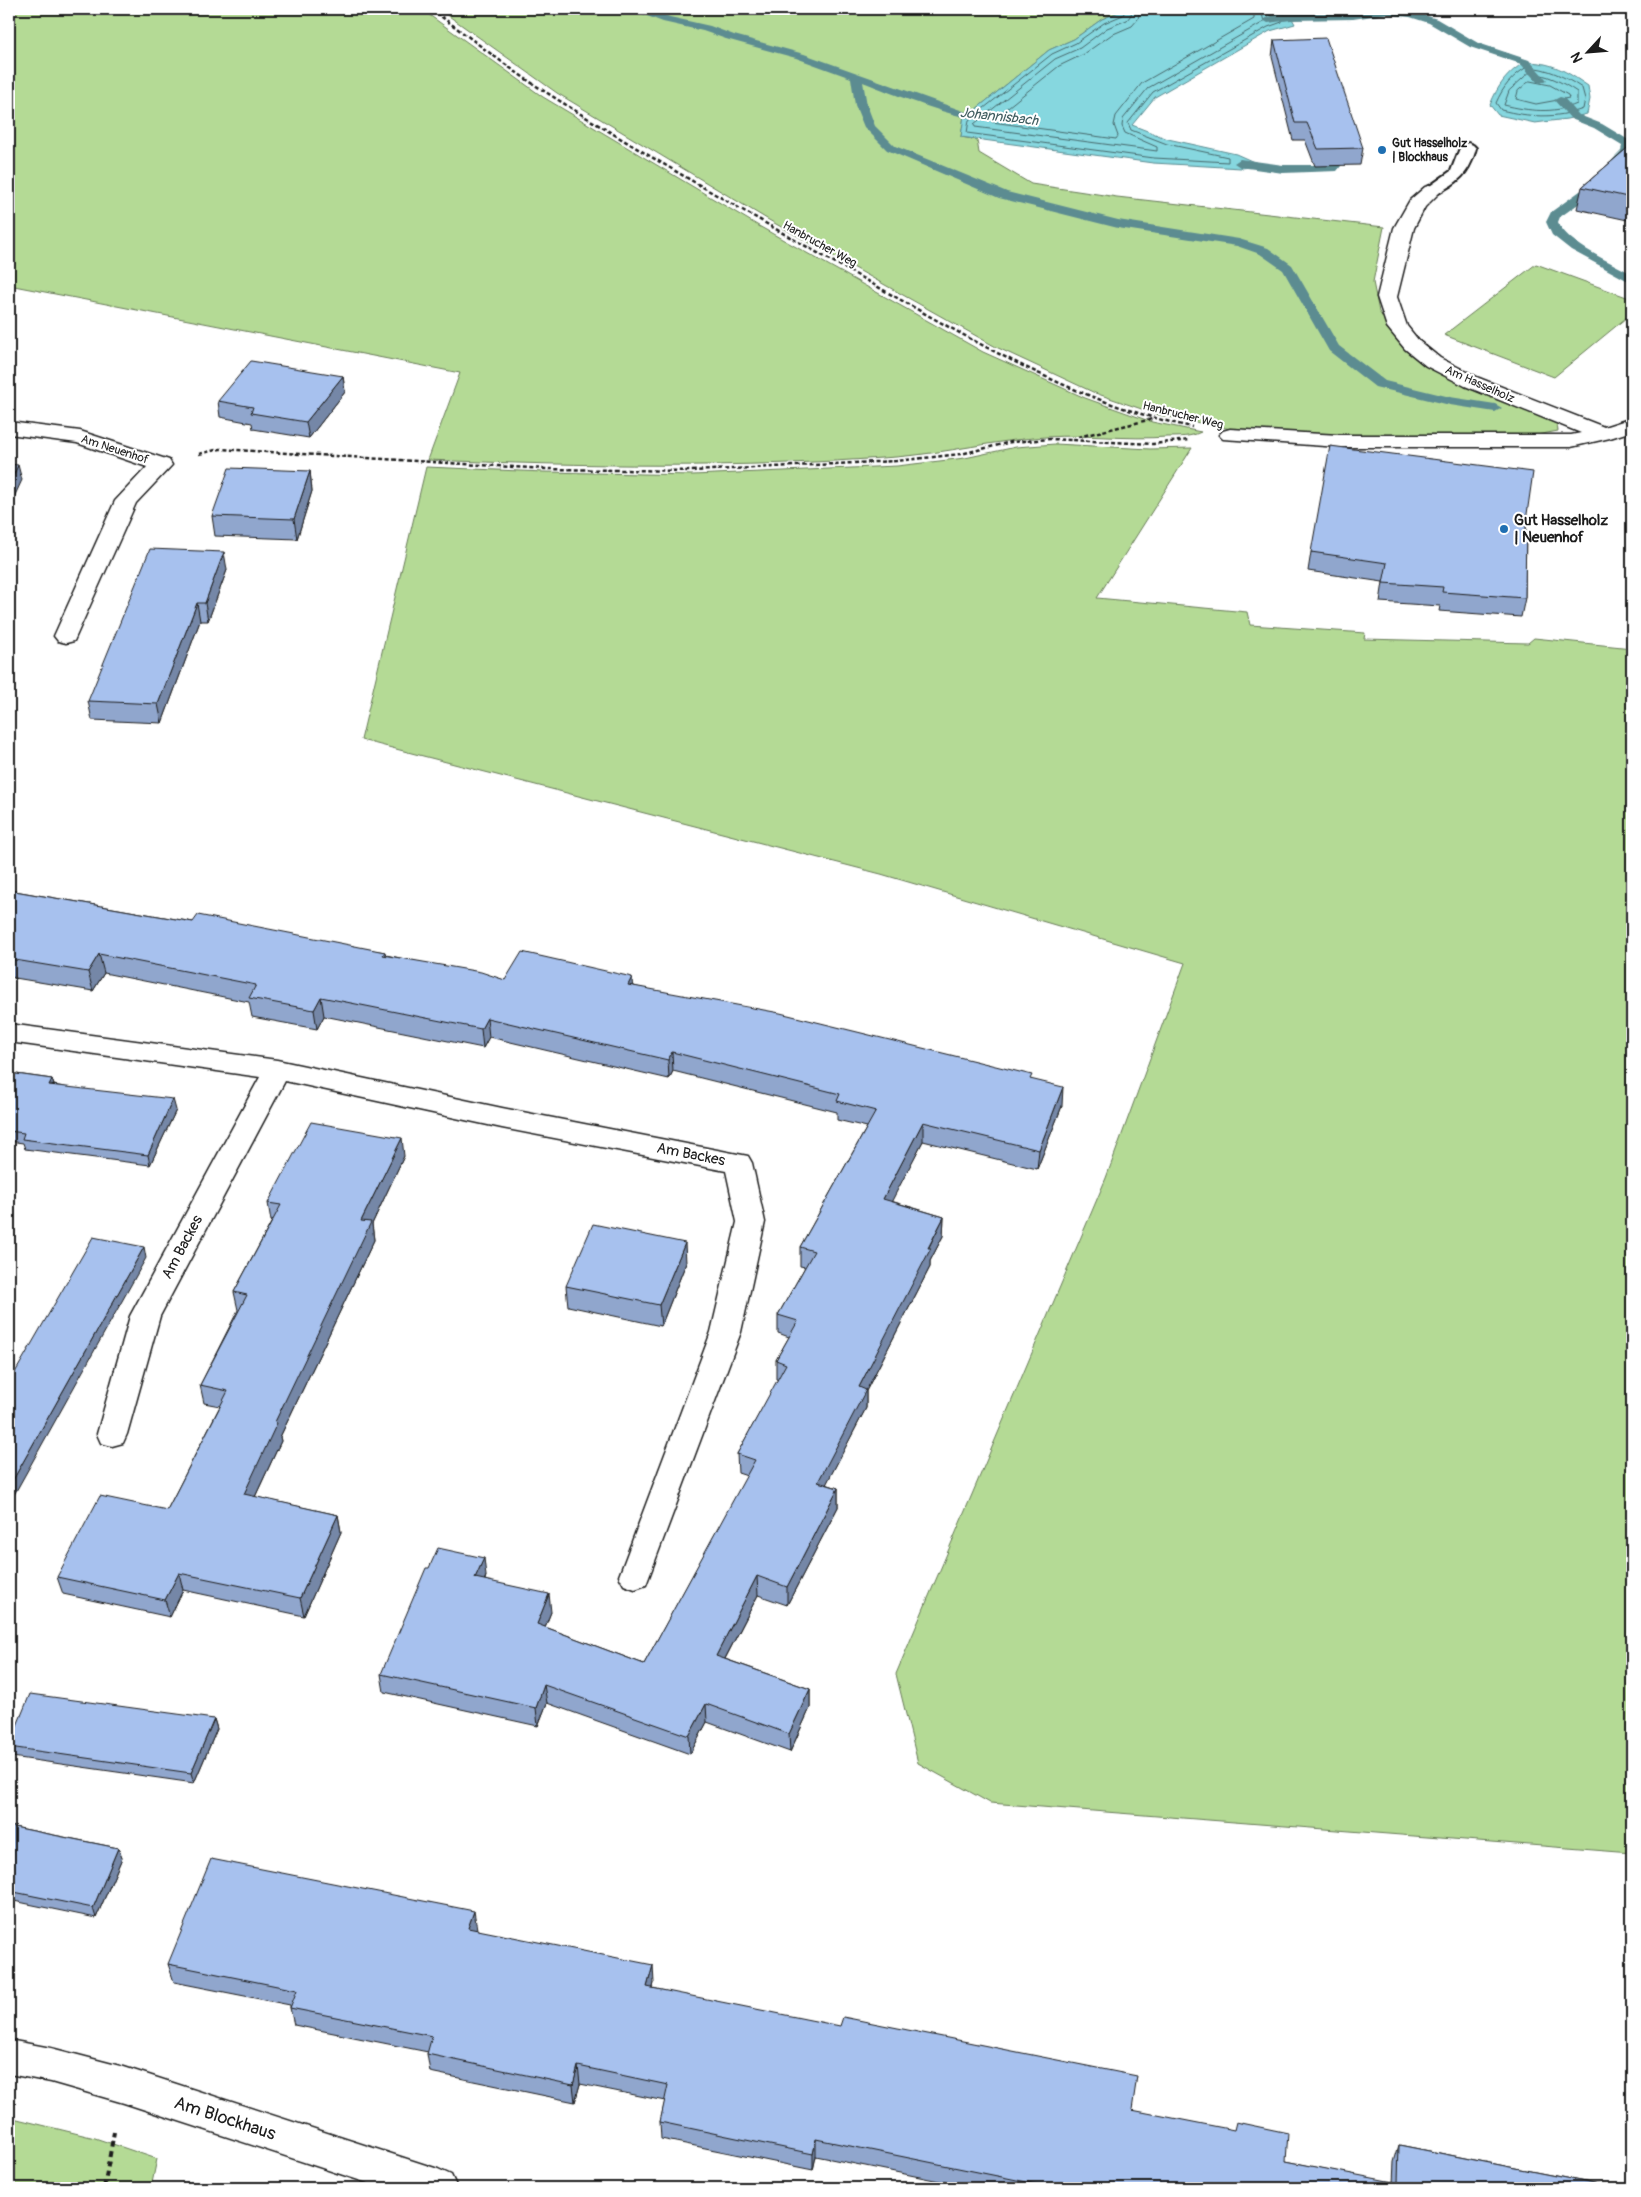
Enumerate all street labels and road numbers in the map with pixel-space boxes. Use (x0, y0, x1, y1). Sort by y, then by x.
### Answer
street label: Hanbrucher Weg (780, 218, 859, 271)
street label: Am Hasselholz (1443, 362, 1517, 406)
street label: Hanbrucher Weg (1141, 398, 1225, 433)
street label: Am Neuenhof (79, 431, 151, 468)
street label: Am Backes (655, 1139, 727, 1170)
street label: Am Backes (158, 1212, 207, 1282)
street label: Am Blockhaus (171, 2091, 279, 2146)

